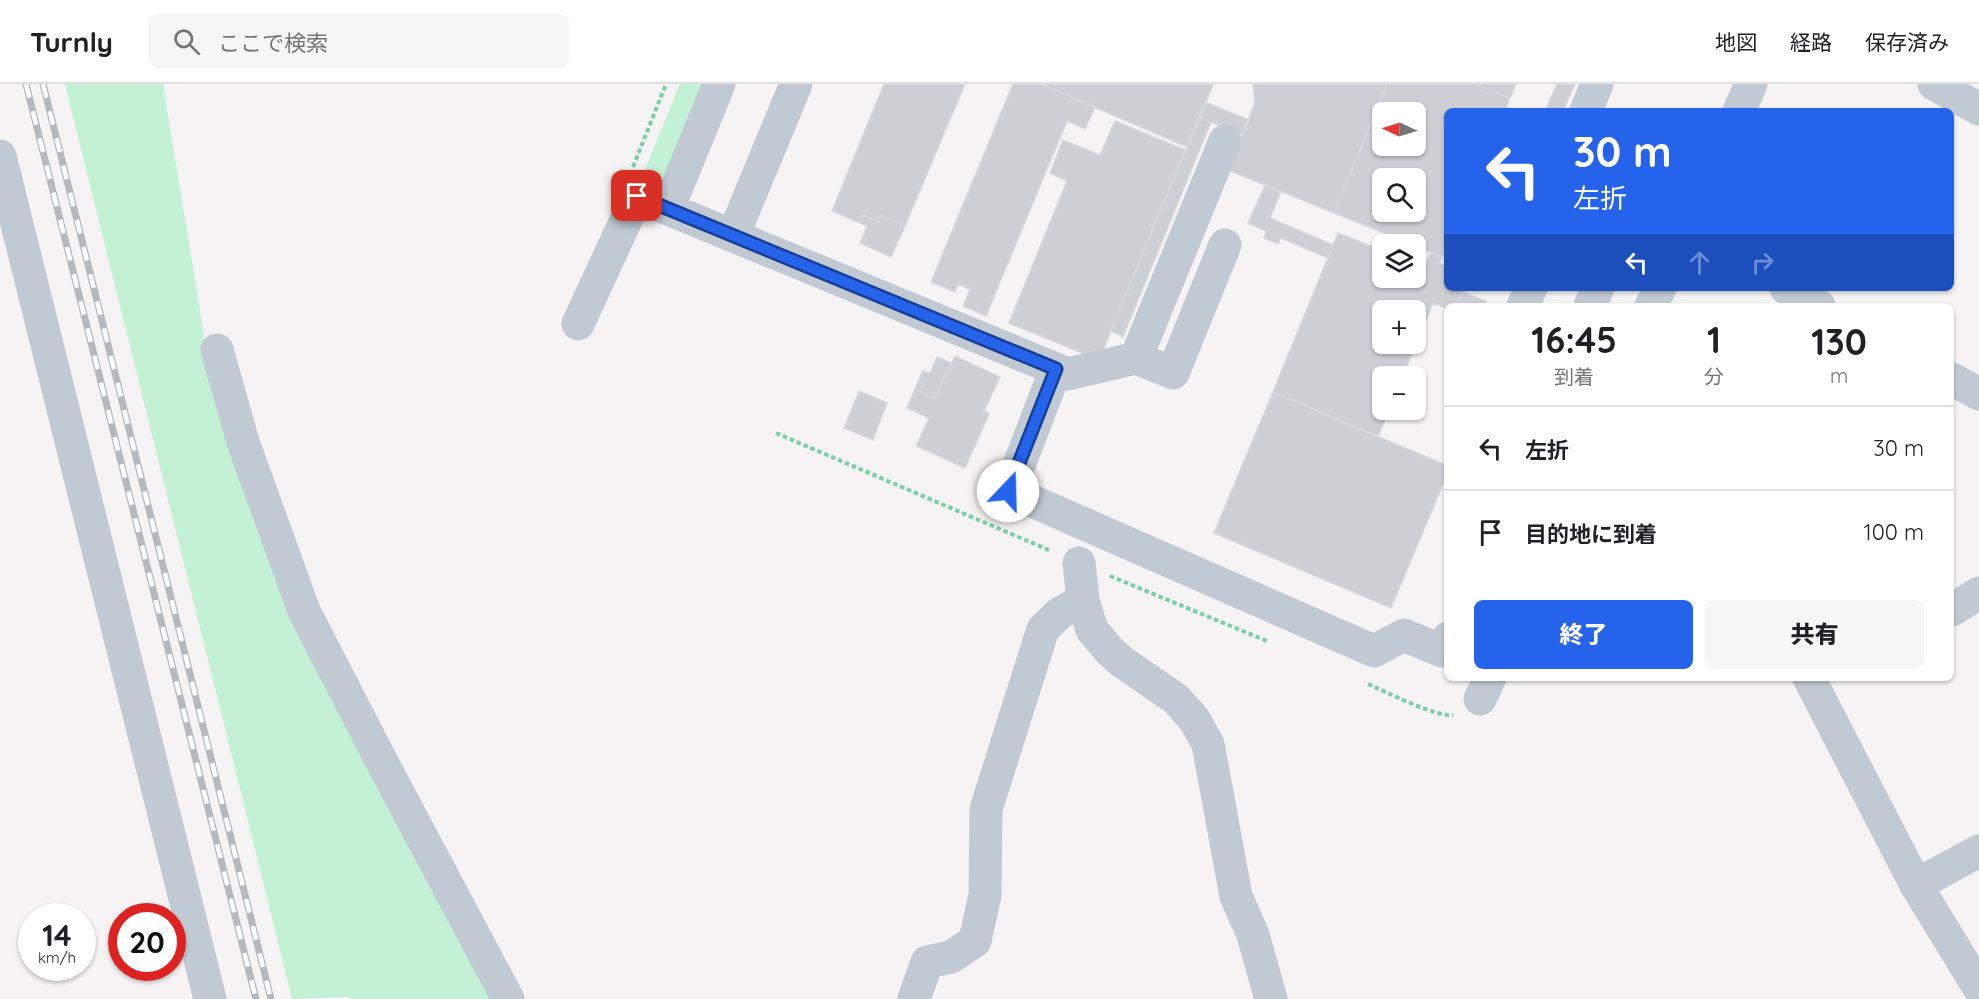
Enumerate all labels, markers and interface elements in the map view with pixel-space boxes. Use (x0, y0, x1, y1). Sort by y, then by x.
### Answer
search box (149, 14, 569, 68)
text: Turnly (30, 24, 113, 59)
icon: search (170, 25, 203, 58)
text: ここで検索 (218, 29, 328, 57)
text: 地図 (1715, 29, 1757, 55)
text: 経路 (1790, 29, 1832, 55)
text: 保存済み (1865, 29, 1949, 55)
north arrow (1372, 102, 1426, 156)
map controls (1372, 102, 1426, 420)
text: 30 m (1573, 125, 1672, 178)
icon: left (1474, 132, 1552, 210)
button: search (1372, 168, 1426, 222)
pin (611, 170, 662, 221)
icon: arrive (620, 179, 653, 212)
text: 左折 (1573, 181, 1627, 215)
button: layers (1372, 234, 1426, 288)
icon: left (1620, 246, 1653, 279)
icon: ahead (1683, 246, 1716, 279)
icon: right (1746, 246, 1779, 279)
button: + (1372, 300, 1426, 354)
text: 16:45 (1531, 317, 1617, 362)
text: 1 (1707, 317, 1721, 362)
text: 130 (1811, 319, 1867, 364)
text: m (1830, 363, 1848, 388)
text: 到着 (1554, 364, 1594, 389)
text: 分 (1704, 364, 1724, 389)
button: − (1372, 366, 1426, 420)
icon: left (1474, 432, 1507, 465)
text: 30 m (1873, 434, 1924, 462)
text: 左折 (1525, 436, 1569, 464)
position arrow (976, 459, 1040, 523)
icon: arrive (1474, 516, 1507, 549)
text: 100 m (1864, 518, 1924, 546)
text: 目的地に到着 (1525, 520, 1657, 548)
button: 終了 (1474, 600, 1693, 669)
button: 共有 (1705, 600, 1924, 669)
speed limit sign: 20 (108, 903, 186, 981)
text: 14 (42, 916, 72, 954)
text: km/h (38, 948, 76, 967)

